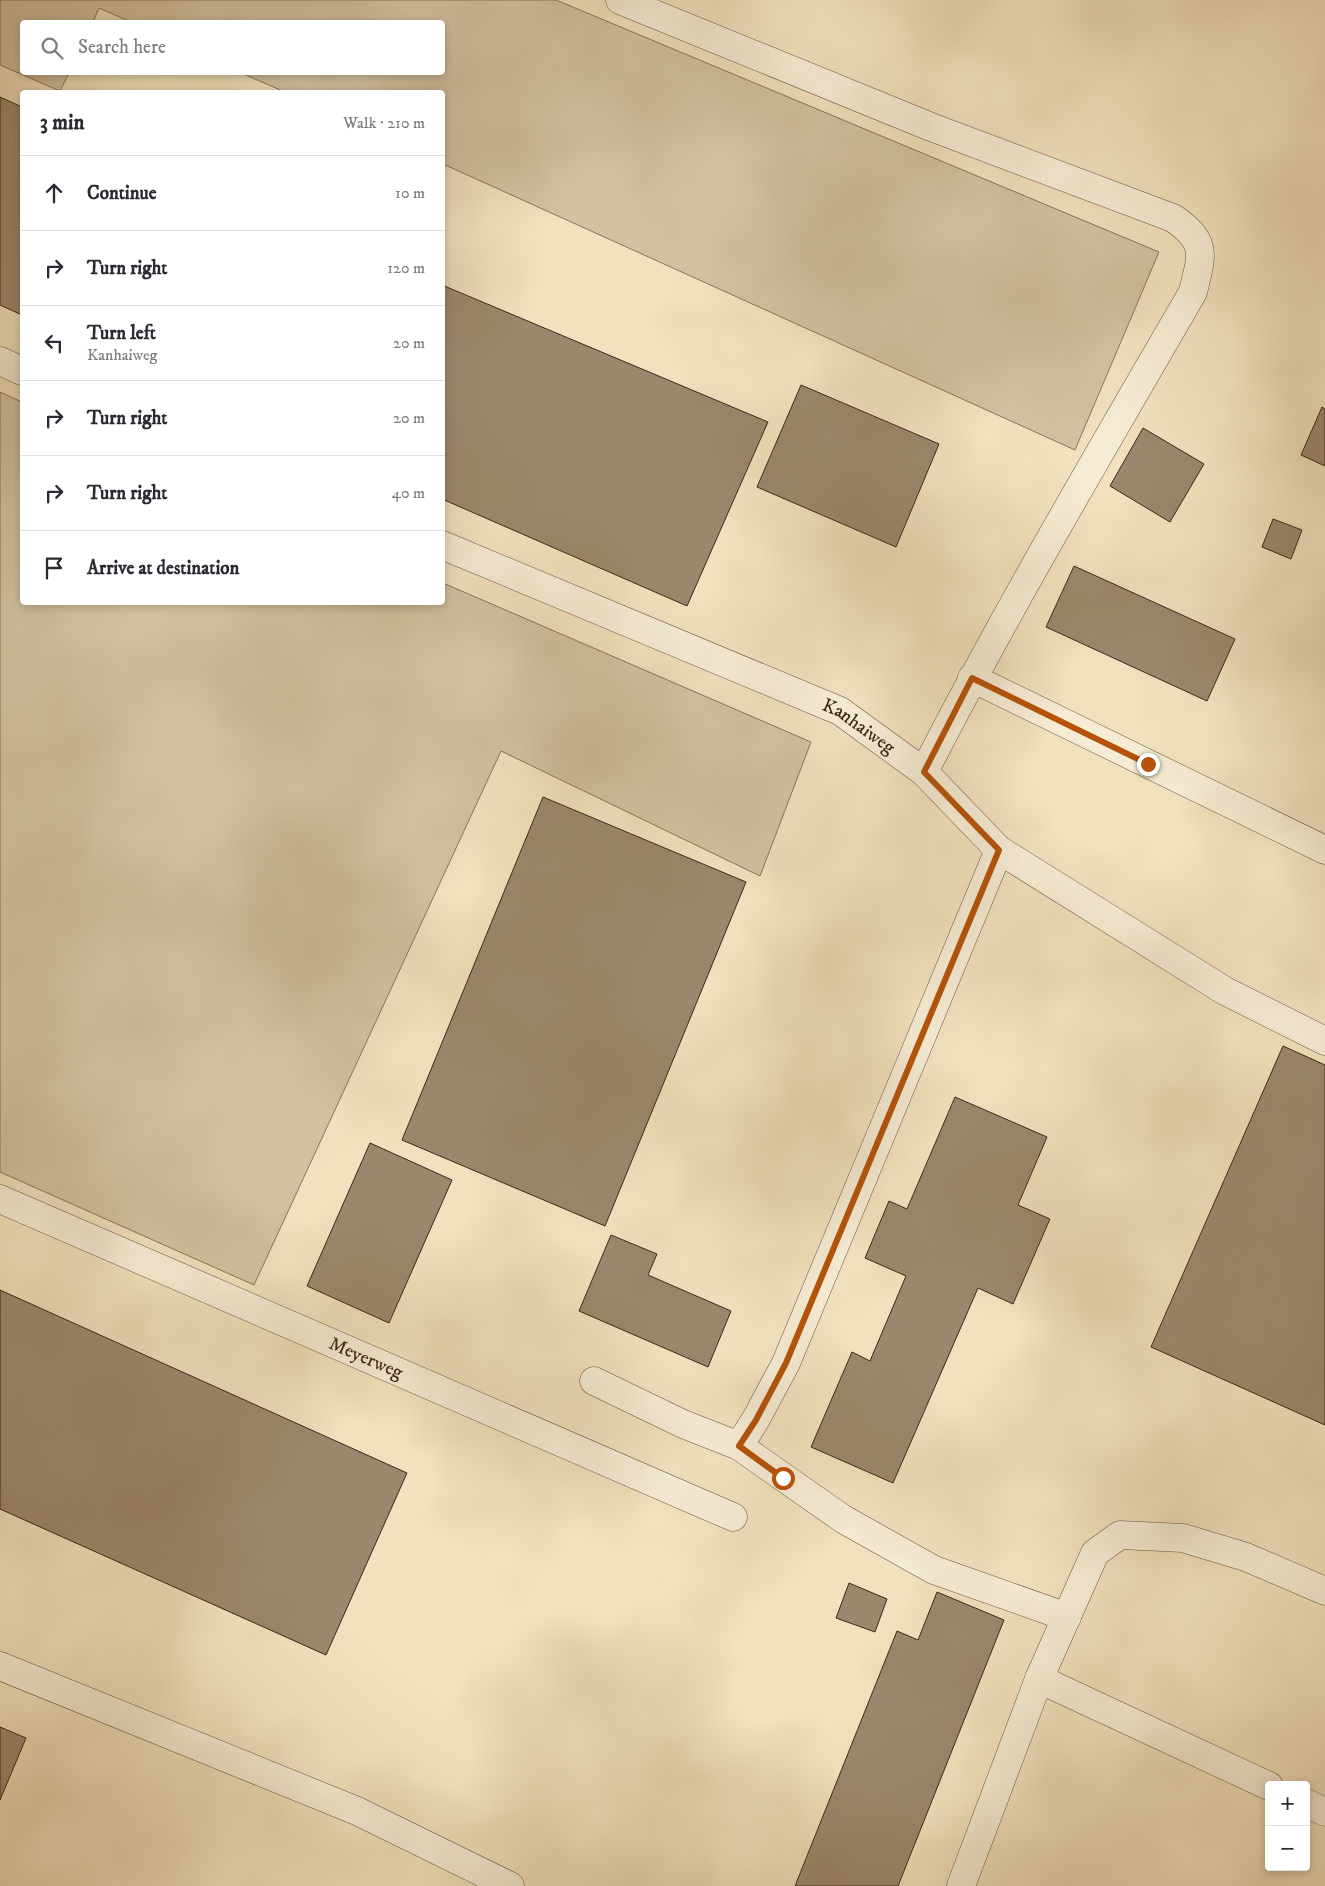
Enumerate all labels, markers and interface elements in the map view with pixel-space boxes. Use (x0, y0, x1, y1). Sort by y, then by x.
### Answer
search box (20, 20, 445, 75)
icon: search (38, 34, 66, 62)
text: Search here (78, 36, 166, 59)
text: 3 min (40, 110, 85, 136)
text: Walk · 210 m (343, 113, 425, 133)
icon: ahead (40, 179, 68, 207)
text: Continue (87, 182, 157, 205)
text: 10 m (395, 183, 425, 203)
icon: right (40, 254, 68, 282)
text: Turn right (87, 257, 167, 280)
text: 120 m (387, 258, 425, 278)
text: Turn left (87, 322, 156, 345)
icon: left (40, 329, 68, 357)
text: 20 m (393, 333, 425, 353)
text: Kanhaiweg (87, 345, 157, 365)
icon: right (40, 404, 68, 432)
text: Turn right (87, 407, 167, 430)
text: 20 m (393, 408, 425, 428)
icon: right (40, 479, 68, 507)
text: Turn right (87, 482, 167, 505)
text: 40 m (392, 483, 425, 503)
icon: arrive (40, 554, 68, 582)
text: Arrive at destination (87, 557, 239, 580)
street label: Kanhaiweg (819, 693, 900, 759)
route end (1137, 753, 1160, 776)
street label: Meyerweg (326, 1332, 407, 1384)
route start (772, 1467, 795, 1490)
map controls (1265, 1781, 1310, 1871)
button: + (1265, 1781, 1310, 1826)
button: − (1265, 1826, 1310, 1871)

